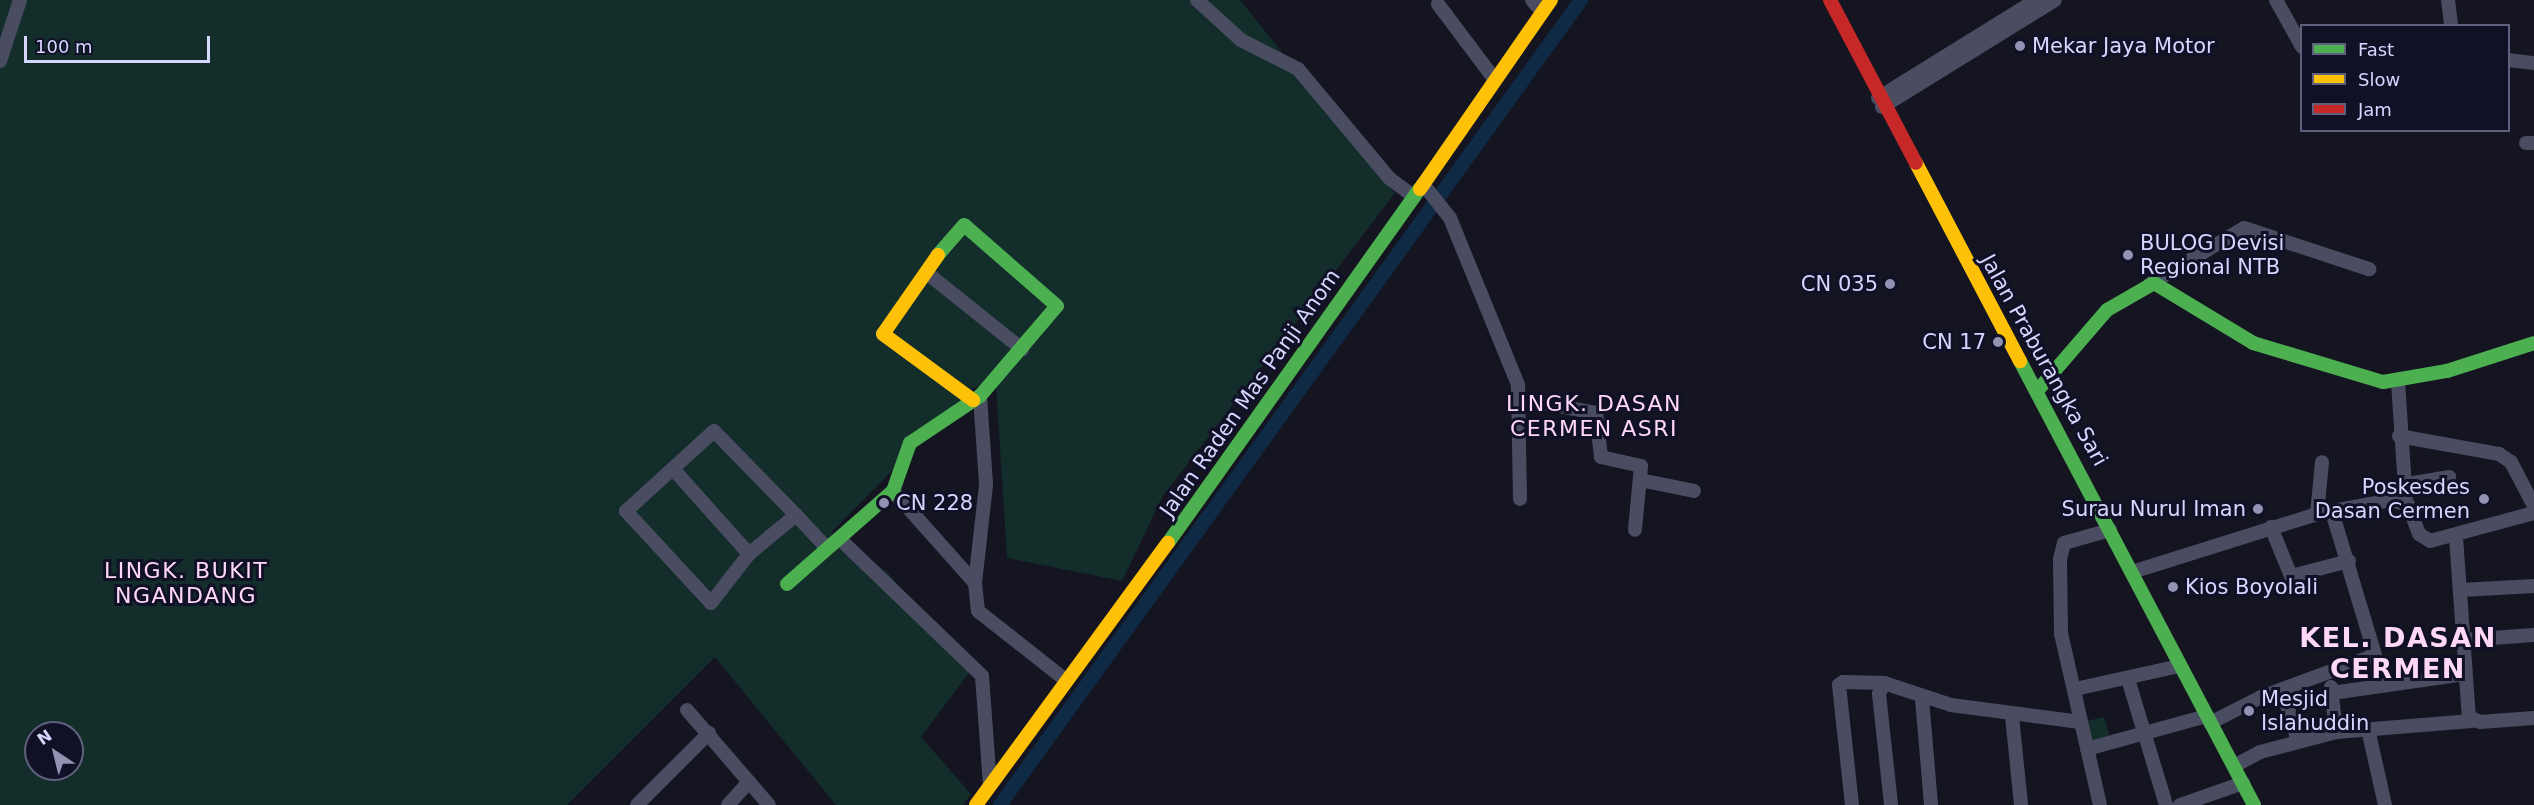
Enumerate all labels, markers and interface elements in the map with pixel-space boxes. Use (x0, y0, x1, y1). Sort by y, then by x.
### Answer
scale bar (27, 24, 213, 62)
legend (2300, 24, 2510, 132)
place label: Mekar Jaya Motor (2032, 33, 2215, 59)
text: 100 m (35, 36, 93, 57)
marker: Mekar Jaya Motor (2013, 39, 2027, 53)
text: Fast (2358, 39, 2394, 60)
text: Slow (2358, 69, 2400, 90)
text: Jam (2358, 99, 2392, 120)
place label: BULOG Devisi Regional NTB (2140, 230, 2284, 280)
marker: BULOG Devisi Regional NTB (2121, 248, 2135, 262)
street label: Jalan Praburangka Sari (1975, 250, 2113, 470)
street label: Jalan Raden Mas Panji Anom (1155, 264, 1345, 522)
place label: CN 035 (1801, 271, 1878, 297)
marker: CN 035 (1883, 277, 1897, 291)
place label: CN 17 (1922, 329, 1986, 355)
marker: CN 17 (1991, 335, 2005, 349)
district label: LINGK. DASAN CERMEN ASRI (1506, 390, 1682, 442)
place label: Poskesdes Dasan Cermen (2315, 474, 2470, 524)
place label: CN 228 (896, 490, 973, 516)
marker: Poskesdes Dasan Cermen (2475, 490, 2493, 508)
marker: CN 228 (877, 496, 891, 510)
place label: Surau Nurul Iman (2062, 496, 2246, 522)
marker: Surau Nurul Iman (2251, 502, 2265, 516)
district label: LINGK. BUKIT NGANDANG (104, 557, 268, 608)
place label: Kios Boyolali (2185, 574, 2318, 600)
marker: Kios Boyolali (2166, 580, 2180, 594)
district label: KEL. DASAN CERMEN (2299, 621, 2497, 684)
place label: Mesjid Islahuddin (2261, 686, 2369, 736)
marker: Mesjid Islahuddin (2242, 704, 2256, 718)
north arrow (24, 721, 84, 781)
text: N (34, 726, 55, 749)

